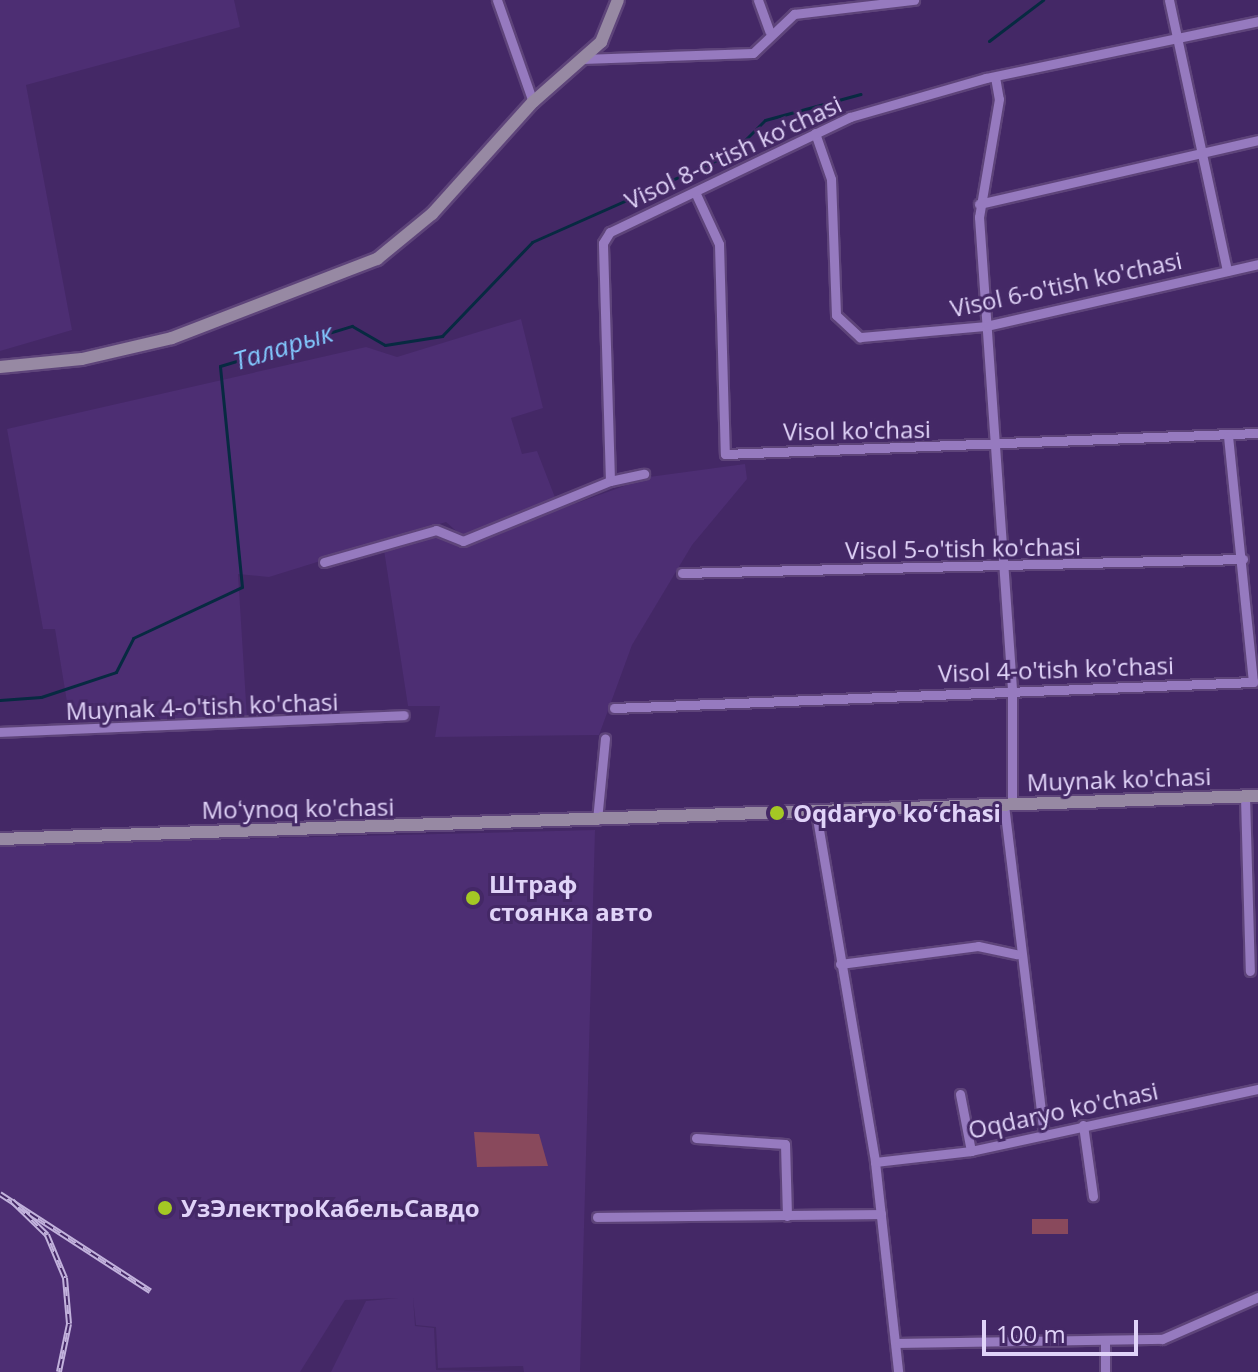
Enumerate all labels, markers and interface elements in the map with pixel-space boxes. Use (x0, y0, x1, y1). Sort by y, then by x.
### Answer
street label: Visol 8-o'tish ko'chasi (620, 89, 846, 215)
street label: Visol 6-o'tish ko'chasi (948, 245, 1184, 323)
water label: Таларык (229, 317, 337, 377)
street label: Visol ko'chasi (783, 414, 931, 446)
street label: Visol 5-o'tish ko'chasi (845, 532, 1081, 564)
street label: Visol 4-o'tish ko'chasi (938, 650, 1174, 688)
street label: Muynak 4-o'tish ko'chasi (65, 687, 339, 725)
street label: Muynak ko'chasi (1026, 761, 1212, 797)
street label: Moʻynoq ko'chasi (201, 792, 395, 824)
place label: Oqdaryo koʻchasi (793, 799, 1001, 827)
marker: Oqdaryo koʻchasi (768, 804, 786, 822)
place label: Штраф стоянка авто (489, 870, 653, 926)
marker: Штраф стоянка авто (464, 889, 482, 907)
street label: Oqdaryo ko'chasi (966, 1076, 1160, 1144)
place label: УзЭлектроКабельСавдо (181, 1194, 480, 1222)
marker: УзЭлектроКабельСавдо (156, 1199, 174, 1217)
scale bar (986, 1304, 1142, 1354)
text: 100 m (996, 1317, 1066, 1350)

